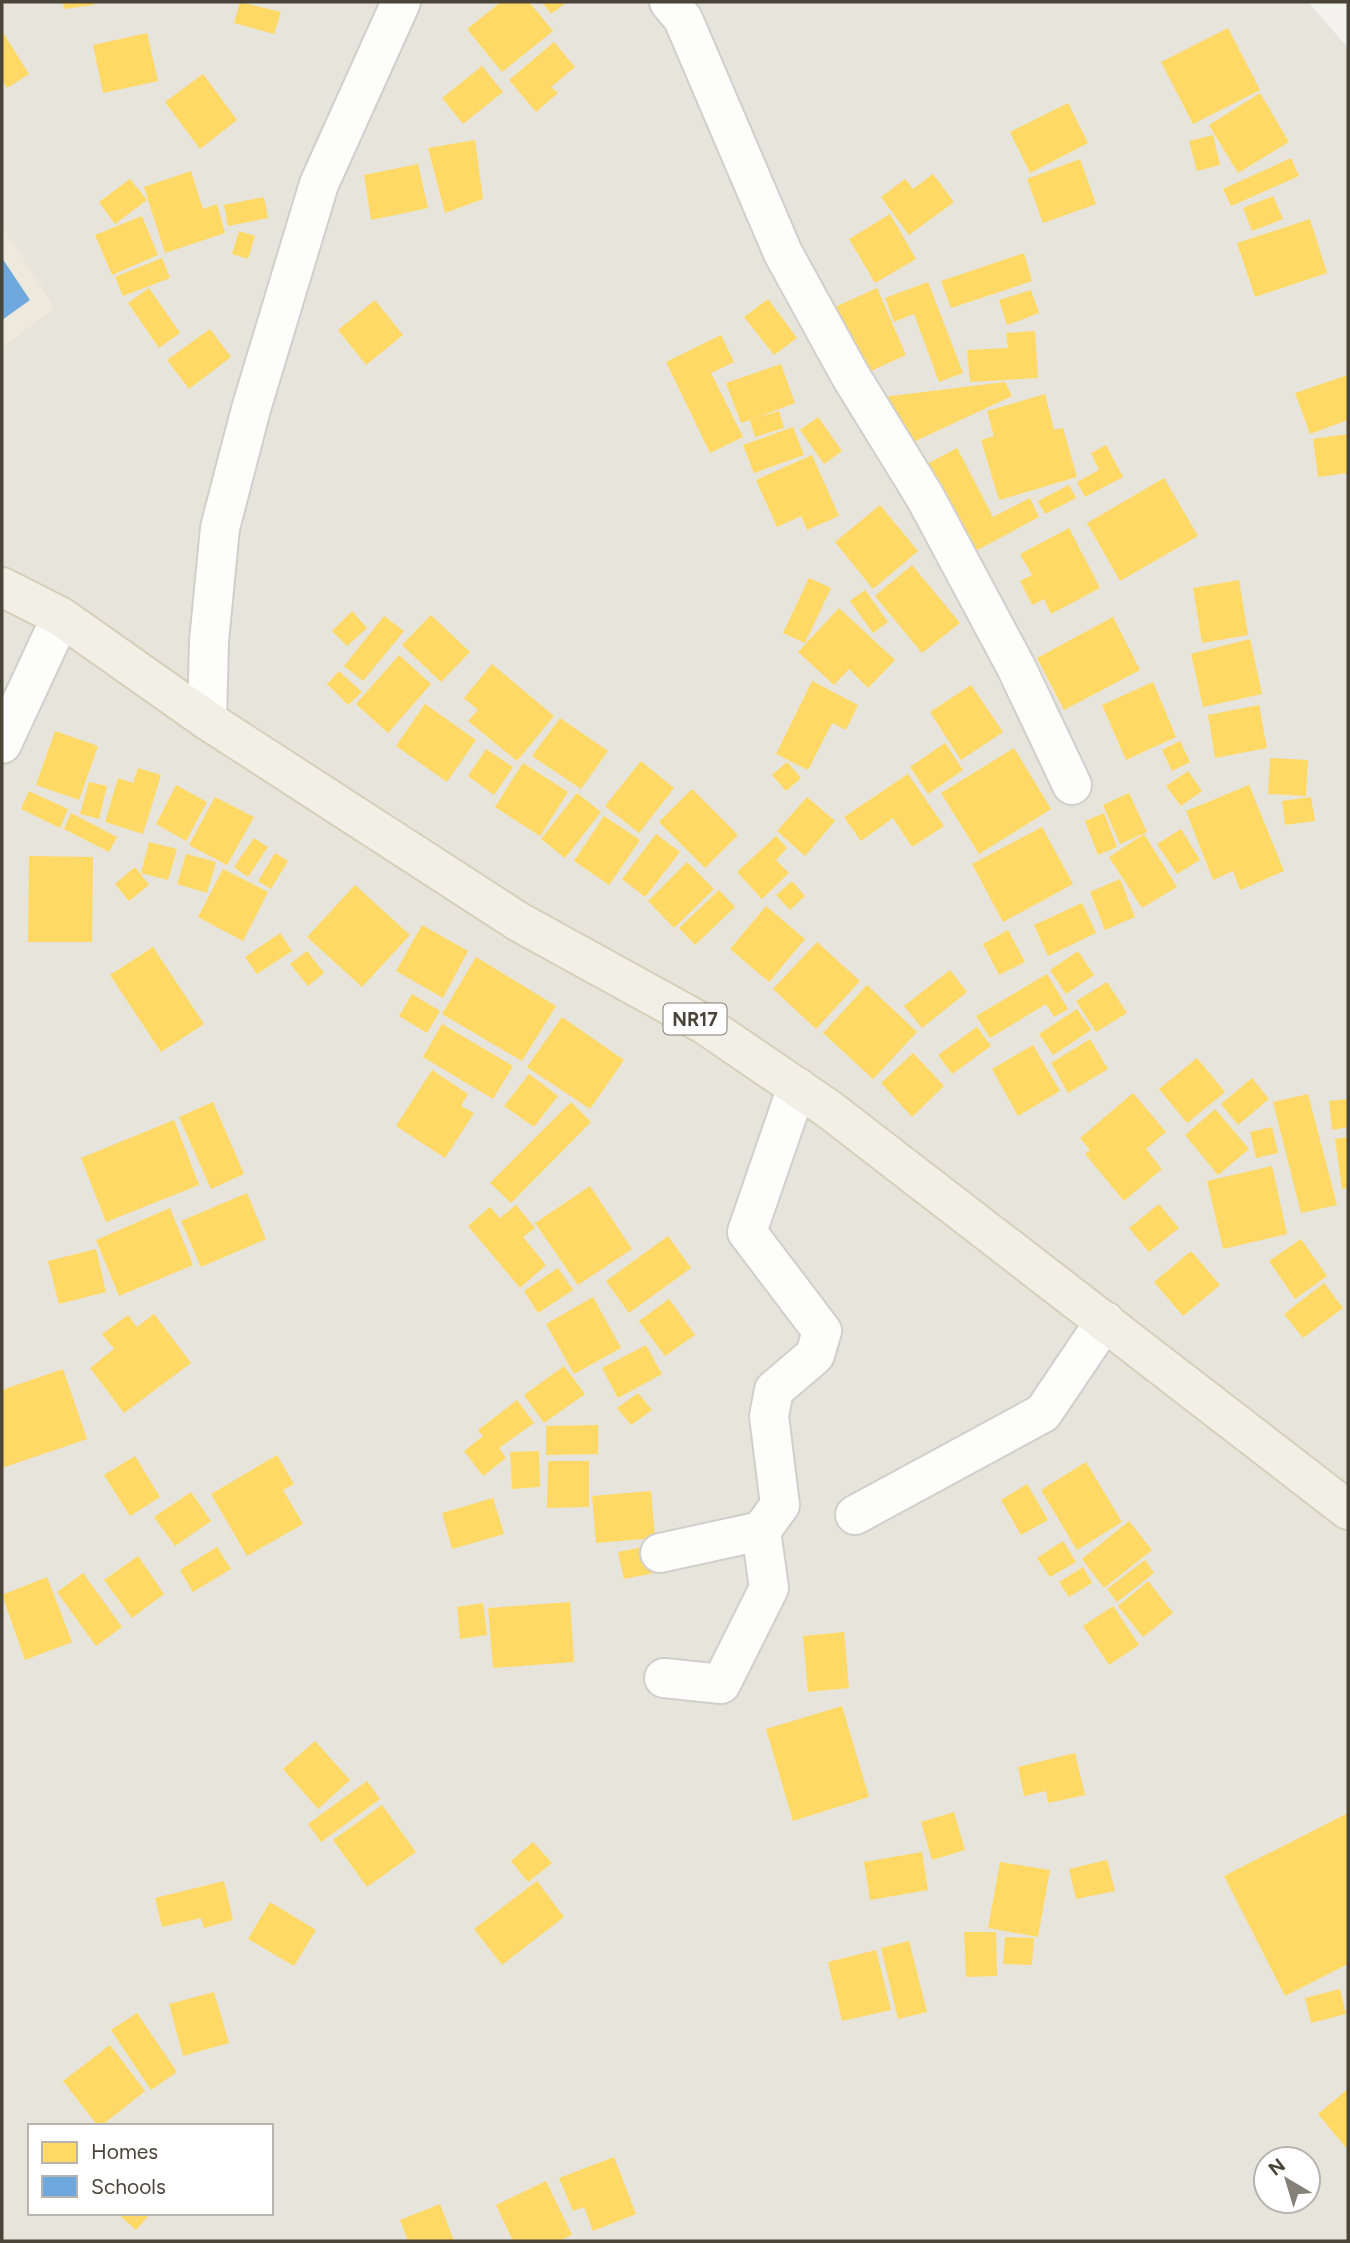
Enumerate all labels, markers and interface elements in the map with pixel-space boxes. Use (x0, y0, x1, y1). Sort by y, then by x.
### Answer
road number: NR17 (664, 1004, 726, 1035)
legend (28, 2124, 273, 2215)
text: Homes (91, 2139, 158, 2164)
north arrow (1252, 2145, 1322, 2215)
text: N (1264, 2153, 1290, 2181)
text: Schools (91, 2174, 166, 2199)

